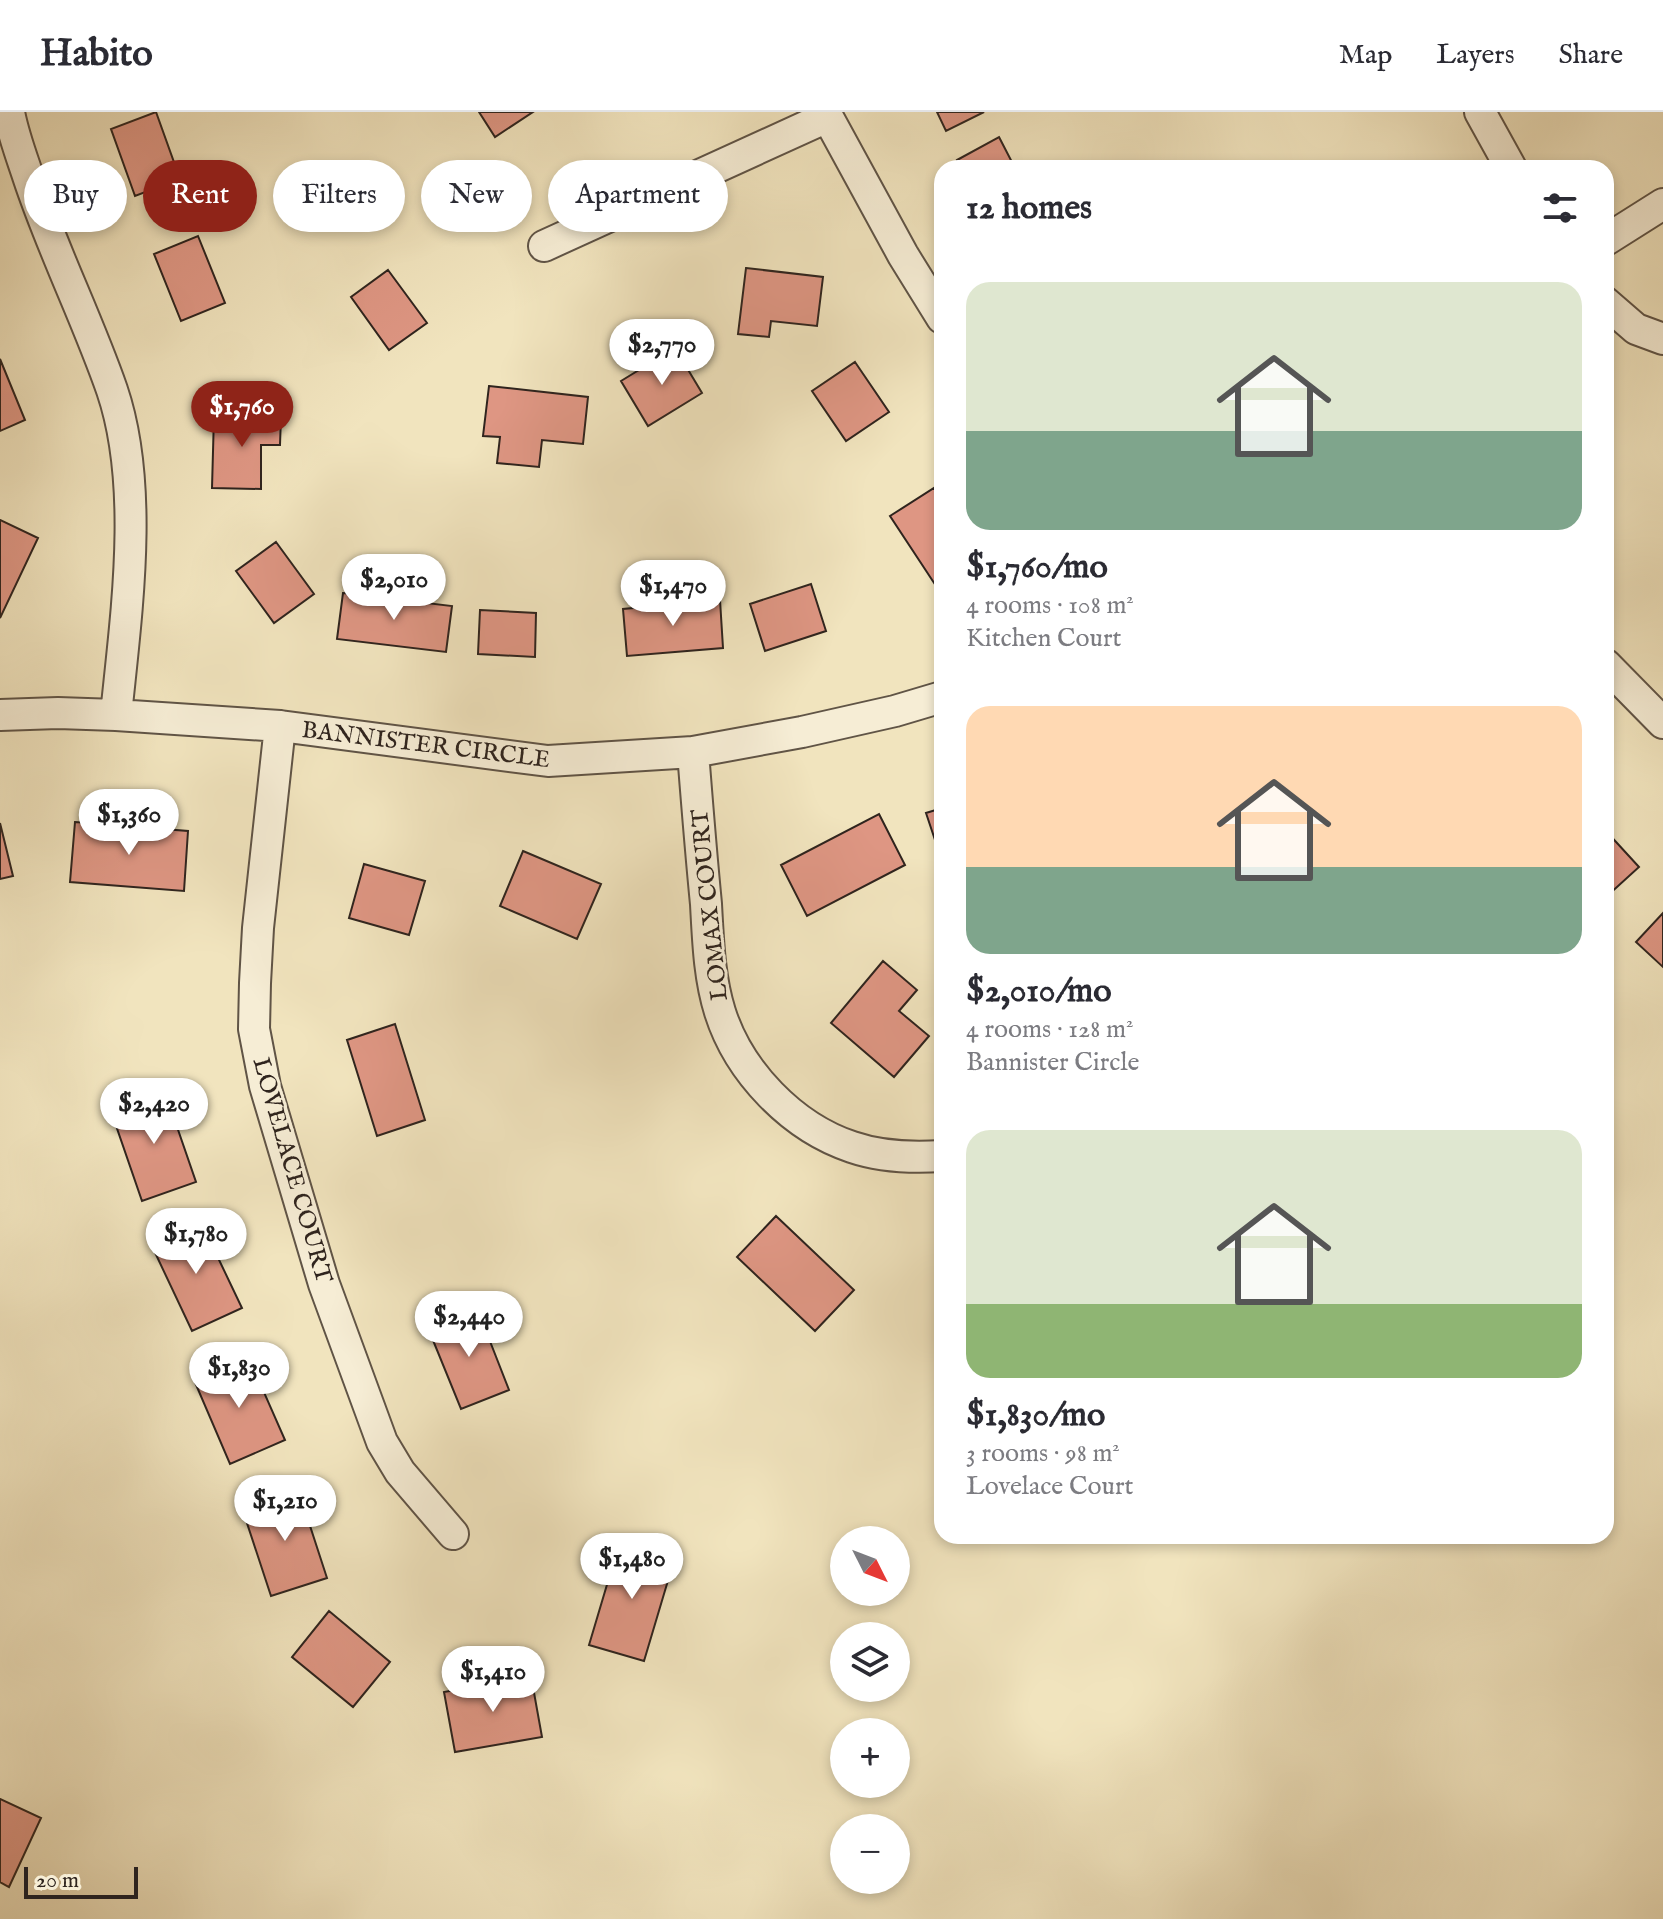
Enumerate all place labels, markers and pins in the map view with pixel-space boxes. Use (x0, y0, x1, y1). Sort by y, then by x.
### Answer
pin: $2,770 (597, 319, 727, 387)
pin: $1,760 (177, 381, 307, 449)
pin: $2,010 (329, 554, 459, 622)
pin: $1,470 (608, 560, 738, 628)
pin: $1,360 (64, 789, 194, 857)
pin: $2,420 (89, 1078, 219, 1146)
pin: $1,780 (131, 1208, 261, 1276)
pin: $2,440 (404, 1291, 534, 1359)
pin: $1,830 (174, 1342, 304, 1410)
pin: $1,210 (220, 1475, 350, 1543)
pin: $1,480 (567, 1533, 697, 1601)
pin: $1,410 (428, 1646, 558, 1714)

